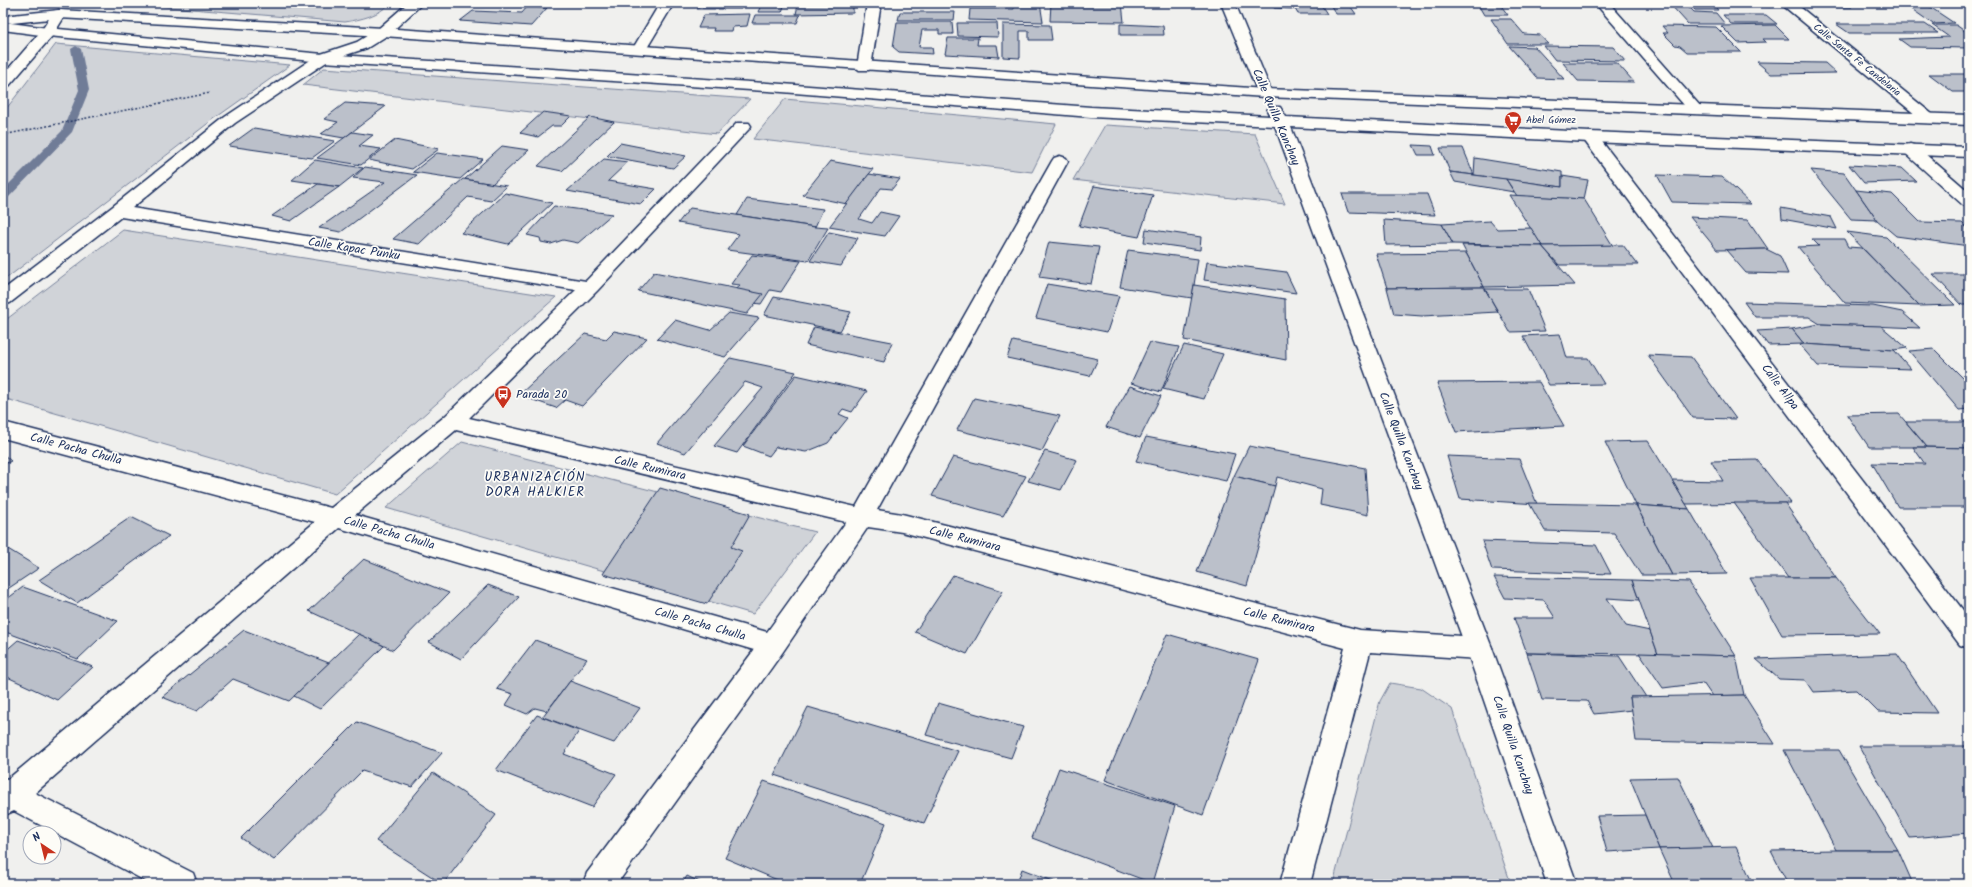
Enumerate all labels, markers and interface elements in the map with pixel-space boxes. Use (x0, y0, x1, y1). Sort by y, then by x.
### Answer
street label: Calle Santa Fe Candelaria (1810, 20, 1905, 101)
street label: Calle Quilla Kanchay (1247, 66, 1305, 169)
supermarket icon: Abel Gómez (1503, 110, 1523, 135)
place label: Abel Gómez (1526, 112, 1576, 128)
street label: Calle Kapac Punku (306, 232, 402, 266)
street label: Calle Allpa (1756, 360, 1804, 414)
bus stop icon: Parada 20 (493, 384, 513, 409)
place label: Parada 20 (516, 385, 567, 404)
street label: Calle Quilla Kanchay (1374, 389, 1429, 493)
street label: Calle Pacha Chulla (28, 428, 124, 470)
street label: Calle Rumirara (612, 450, 688, 486)
district label: URBANIZACIÓN DORA HALKIER (485, 467, 585, 503)
street label: Calle Pacha Chulla (341, 511, 437, 555)
street label: Calle Rumirara (927, 521, 1003, 557)
street label: Calle Pacha Chulla (652, 602, 748, 646)
street label: Calle Rumirara (1241, 602, 1317, 638)
street label: Calle Quilla Kanchay (1487, 693, 1539, 797)
north arrow (22, 825, 62, 865)
text: N (29, 828, 45, 847)

